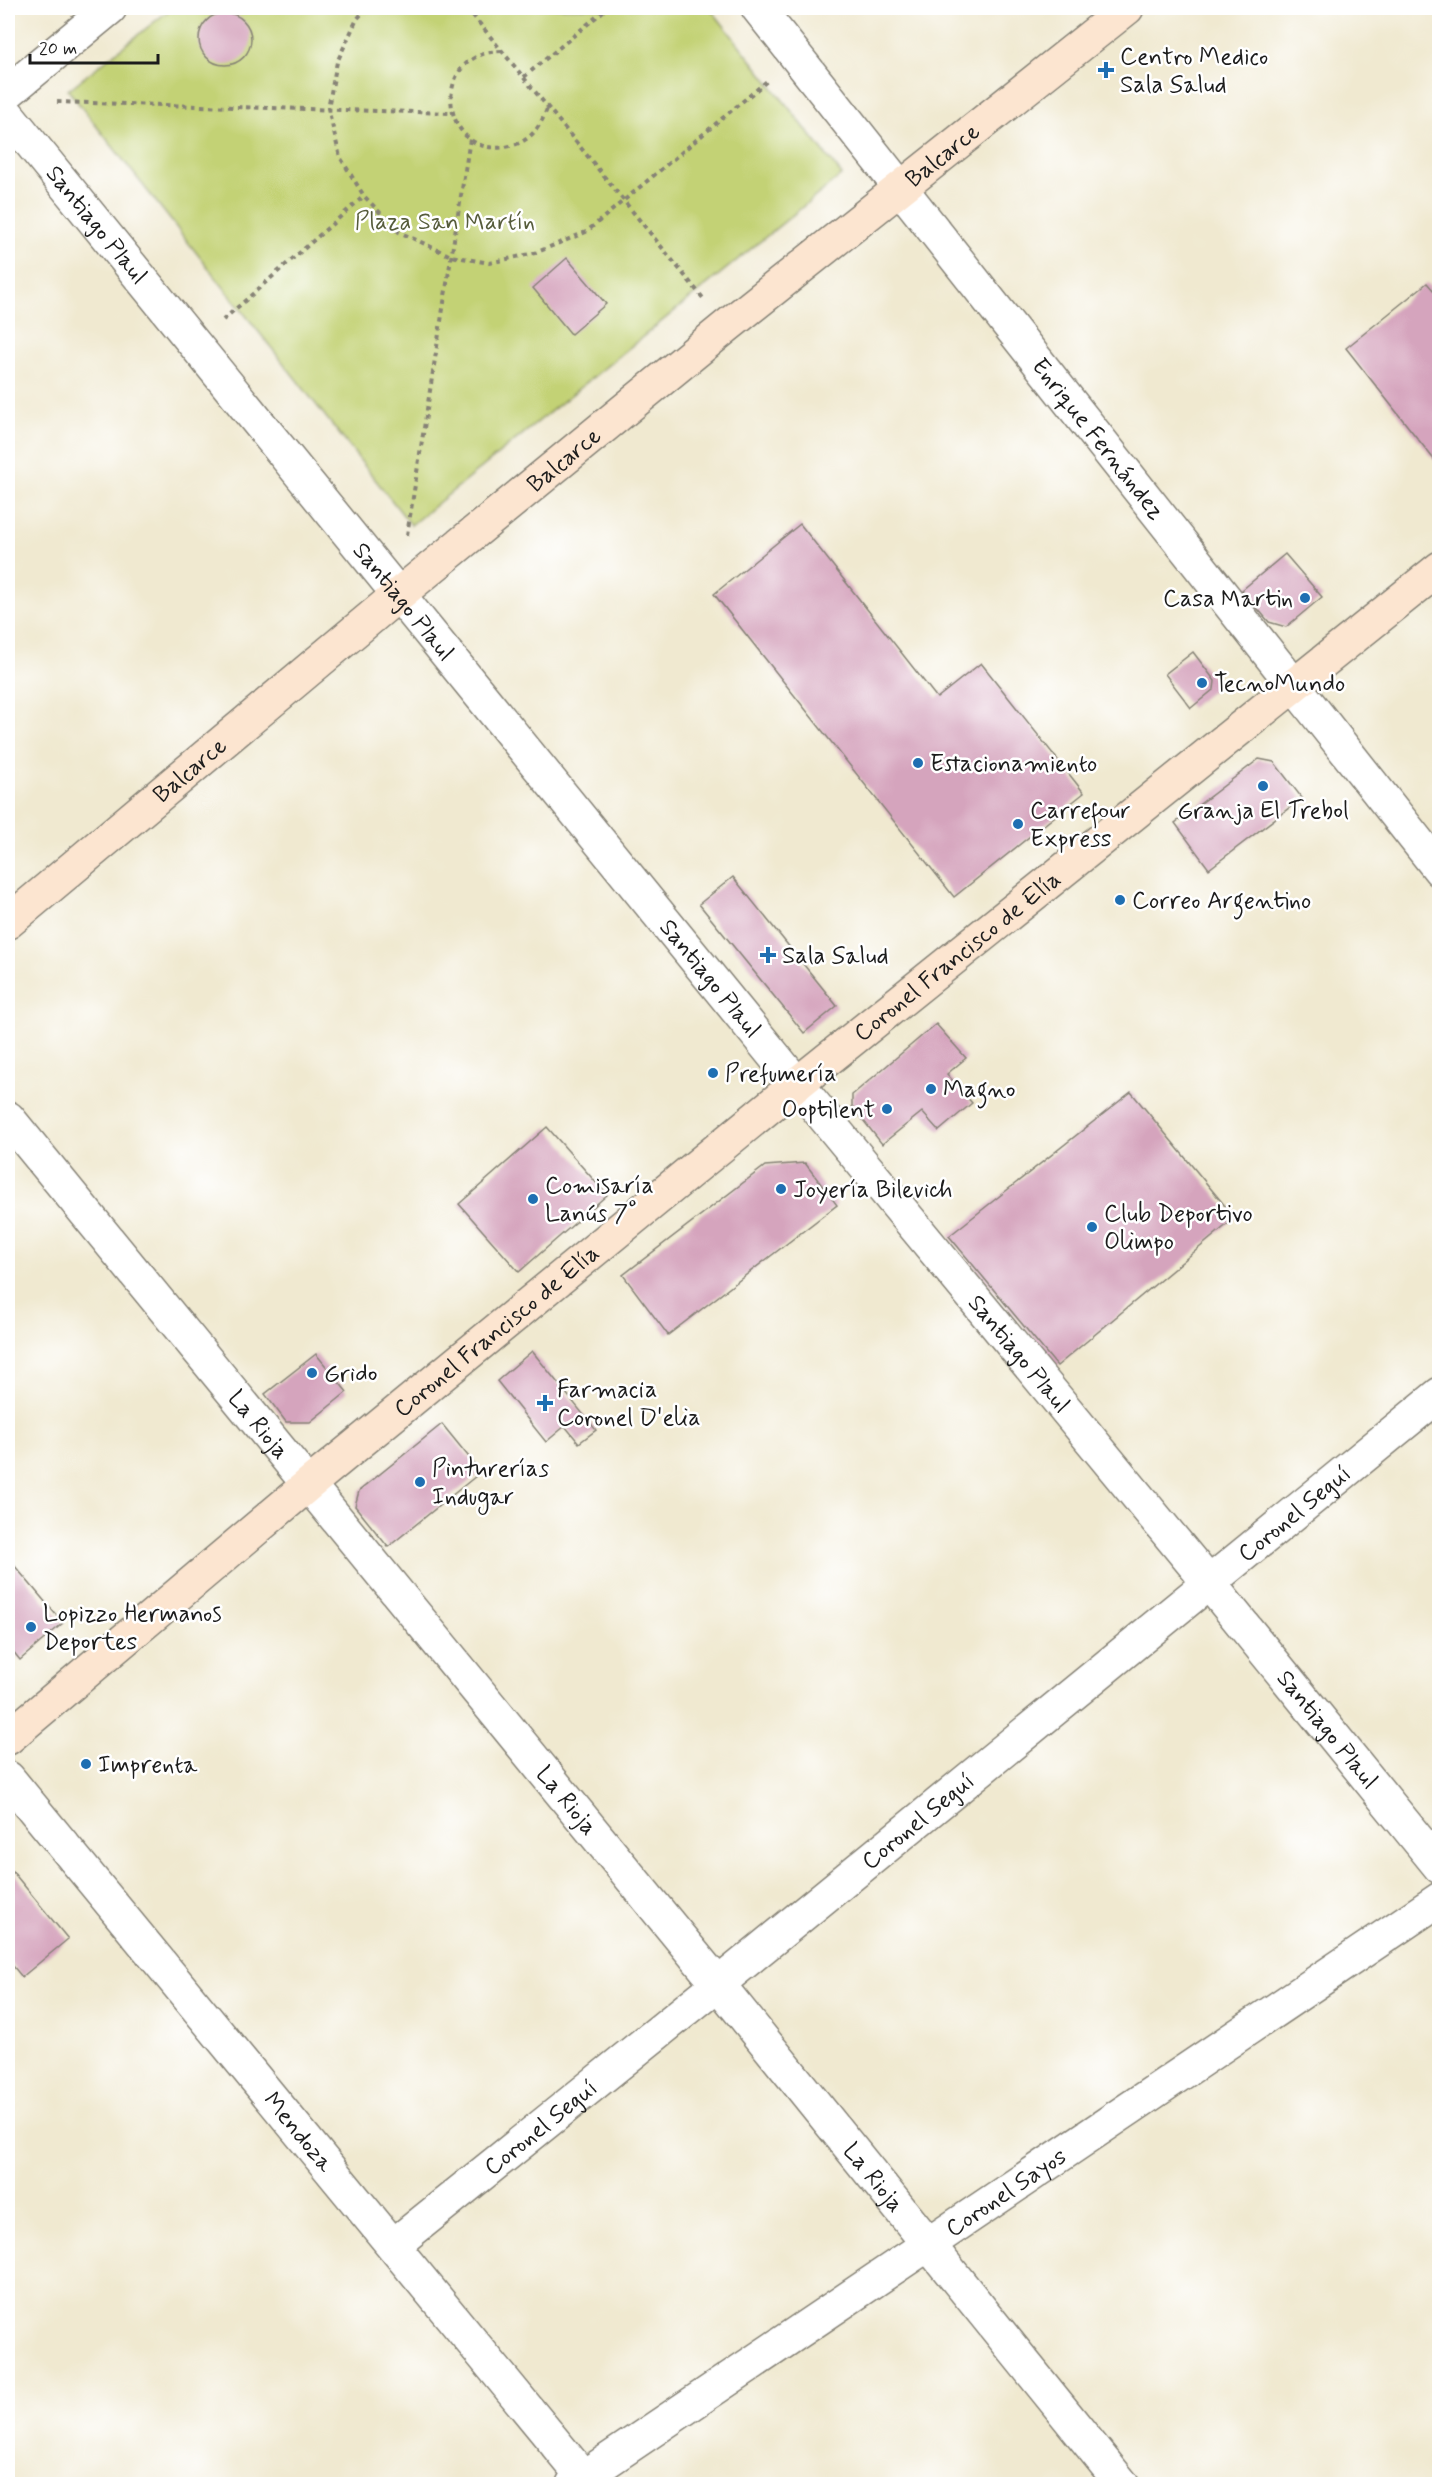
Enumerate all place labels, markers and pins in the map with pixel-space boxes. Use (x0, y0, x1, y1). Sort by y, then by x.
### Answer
place label: Centro Medico Sala Salud (1120, 42, 1268, 101)
marker: Centro Medico Sala Salud (1097, 61, 1115, 79)
place label: Casa Martin (1163, 584, 1293, 615)
marker: Casa Martin (1298, 591, 1312, 605)
place label: TecnoMundo (1214, 669, 1345, 700)
marker: TecnoMundo (1195, 676, 1209, 690)
place label: Estacionamiento (930, 749, 1097, 780)
marker: Estacionamiento (911, 756, 925, 770)
marker: Granja El Trebol (1256, 779, 1270, 793)
place label: Carrefour Express (1030, 796, 1131, 855)
place label: Granja El Trebol (1177, 796, 1349, 827)
marker: Carrefour Express (1011, 817, 1025, 831)
place label: Correo Argentino (1132, 886, 1311, 920)
marker: Correo Argentino (1113, 893, 1127, 907)
place label: Sala Salud (782, 941, 889, 972)
marker: Sala Salud (759, 946, 777, 964)
place label: Prefumería (725, 1059, 836, 1090)
marker: Prefumería (706, 1066, 720, 1080)
place label: Magno (943, 1075, 1015, 1109)
marker: Magno (924, 1082, 938, 1096)
place label: Ooptilent (781, 1095, 875, 1126)
marker: Ooptilent (880, 1102, 894, 1116)
place label: Comisaría Lanús 7° (545, 1171, 654, 1230)
place label: Joyería Bilevich (793, 1175, 953, 1206)
marker: Joyería Bilevich (774, 1182, 788, 1196)
marker: Comisaría Lanús 7° (526, 1192, 540, 1206)
place label: Club Deportivo Olimpo (1104, 1199, 1253, 1258)
marker: Club Deportivo Olimpo (1085, 1220, 1099, 1234)
place label: Grido (324, 1359, 377, 1390)
marker: Grido (305, 1366, 319, 1380)
place label: Farmacia Coronel D'elia (557, 1375, 701, 1434)
marker: Farmacia Coronel D'elia (538, 1396, 552, 1410)
place label: Pinturerías Indugar (432, 1454, 549, 1515)
marker: Pinturerías Indugar (413, 1475, 427, 1489)
place label: Lopizzo Hermanos Deportes (43, 1599, 222, 1658)
marker: Lopizzo Hermanos Deportes (24, 1620, 38, 1634)
place label: Imprenta (98, 1750, 198, 1781)
marker: Imprenta (79, 1757, 93, 1771)

